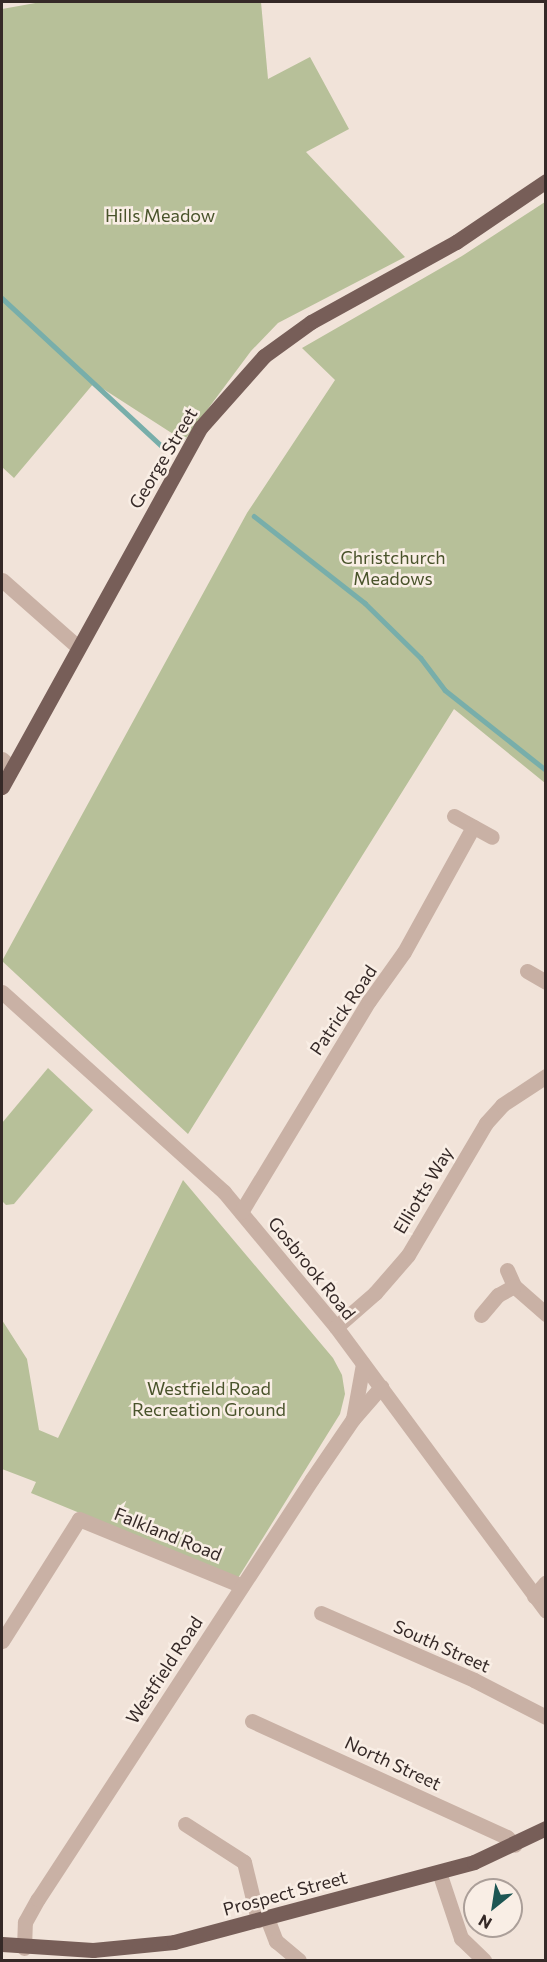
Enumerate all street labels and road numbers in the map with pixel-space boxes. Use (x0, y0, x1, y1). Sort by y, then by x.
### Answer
street label: George Street (124, 404, 202, 512)
street label: Patrick Road (305, 961, 381, 1059)
street label: Elliotts Way (389, 1143, 457, 1237)
street label: Gosbrook Road (264, 1212, 360, 1324)
street label: Falkland Road (111, 1503, 225, 1565)
street label: Westfield Road (121, 1612, 207, 1728)
street label: South Street (390, 1615, 494, 1677)
street label: North Street (342, 1731, 444, 1795)
street label: Prospect Street (221, 1866, 349, 1920)

